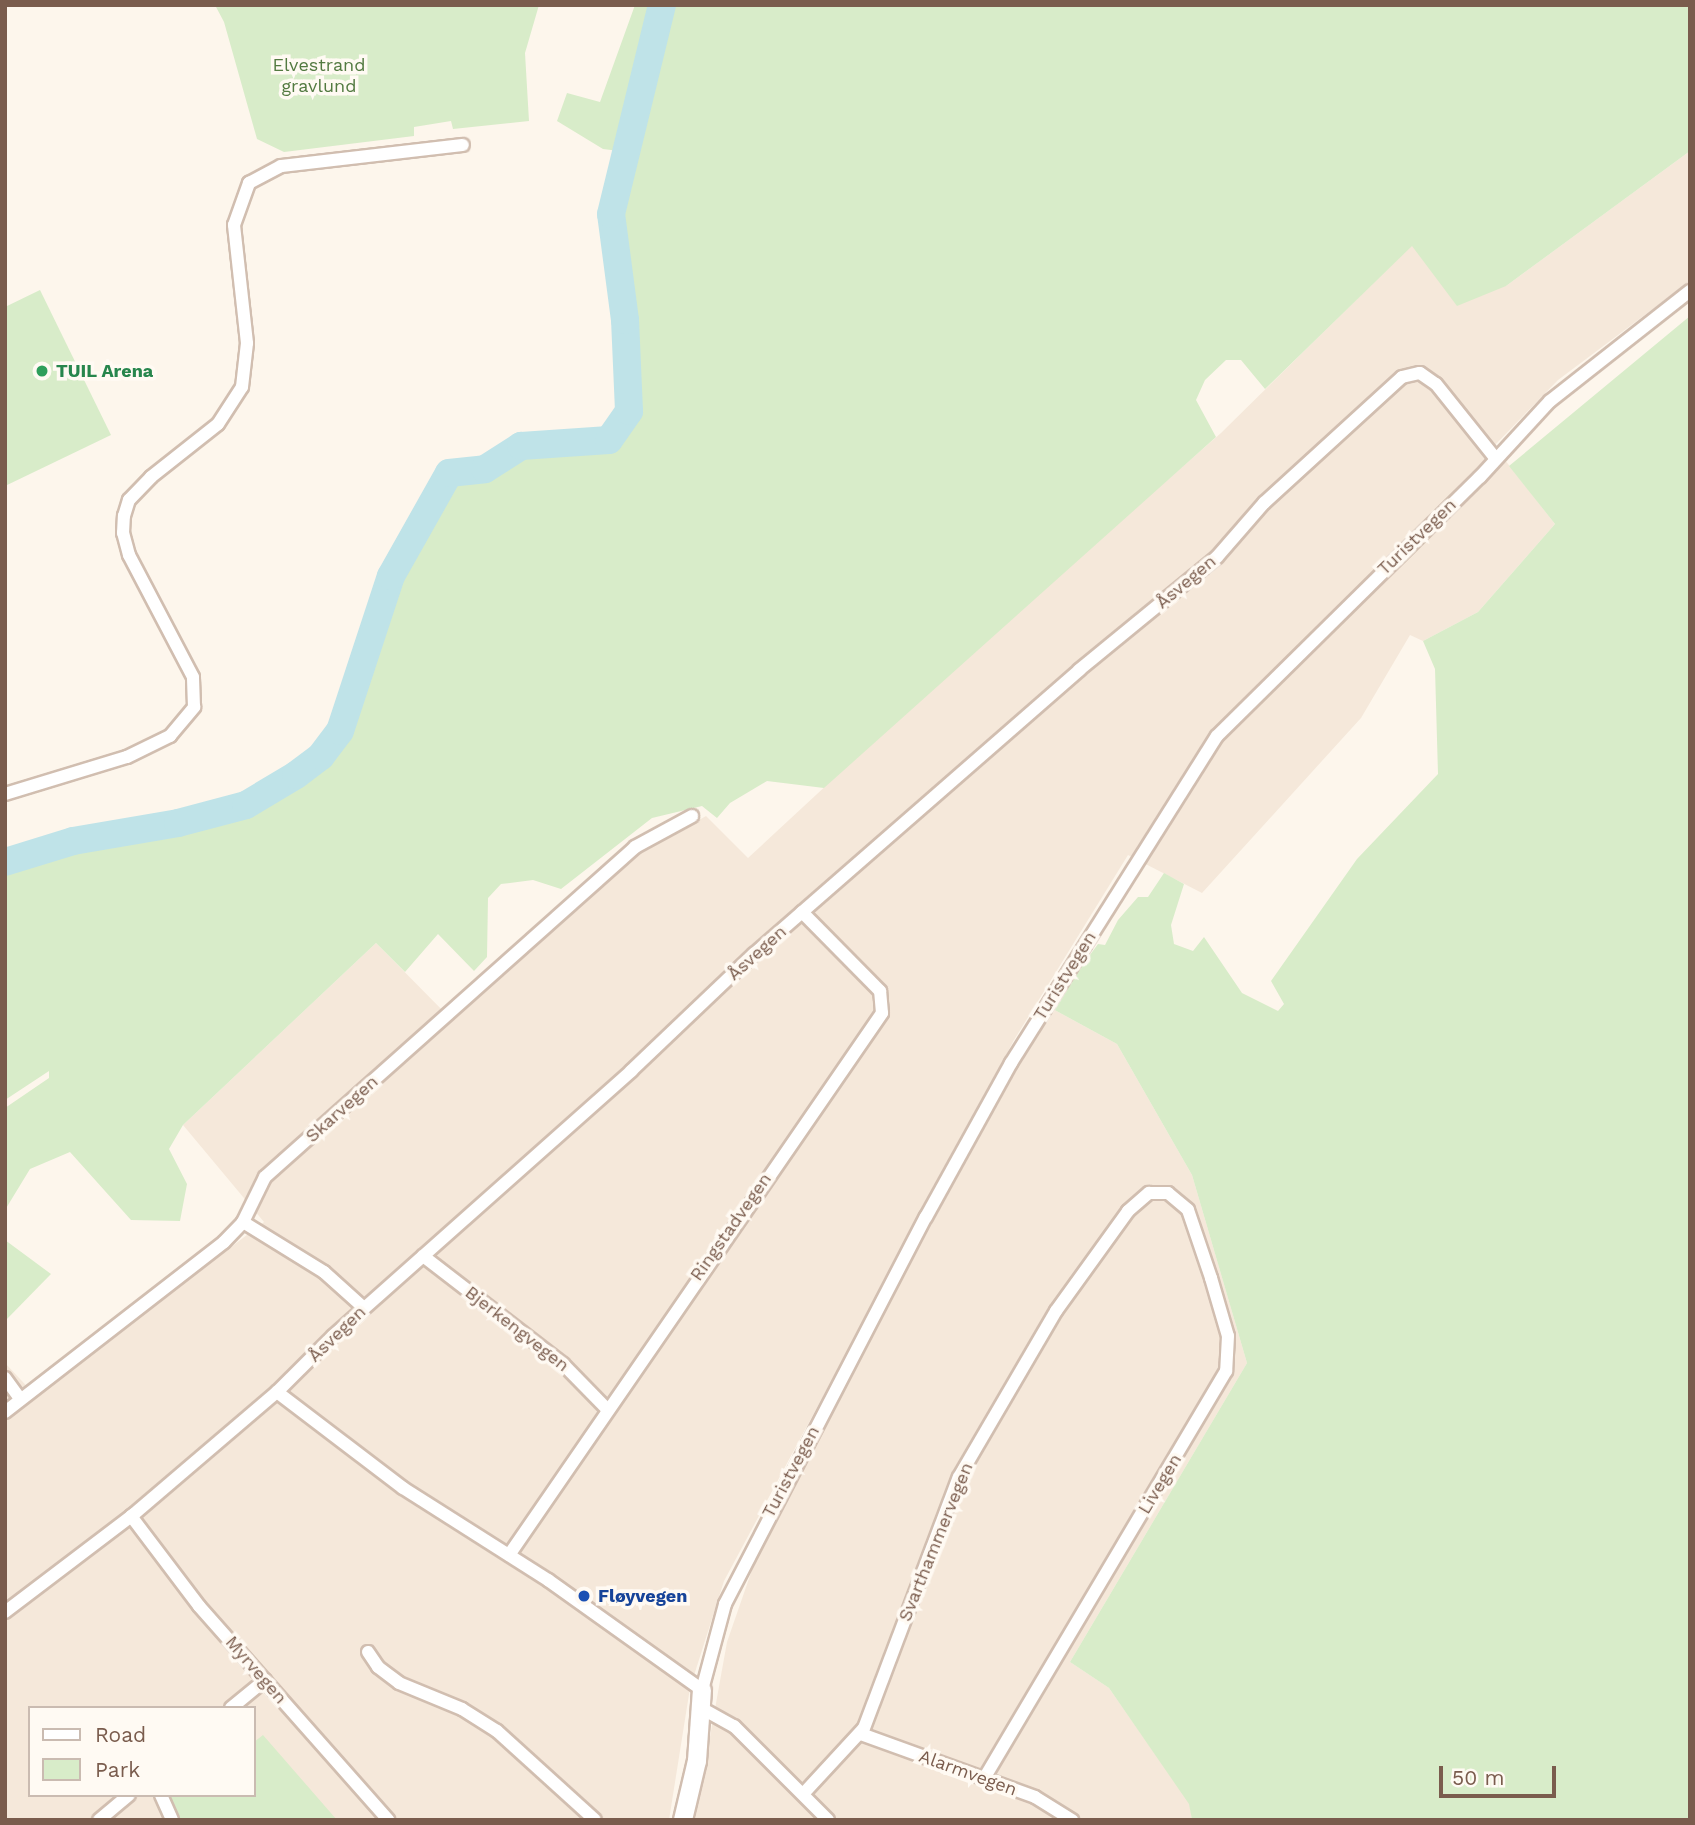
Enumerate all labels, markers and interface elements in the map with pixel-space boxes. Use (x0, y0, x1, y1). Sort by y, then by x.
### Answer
park label: Elvestrand gravlund (272, 55, 366, 98)
place label: TUIL Arena (56, 360, 154, 382)
marker: TUIL Arena (34, 363, 50, 379)
street label: Turistvegen (1373, 494, 1461, 580)
street label: Åsvegen (1152, 551, 1220, 613)
street label: Åsvegen (723, 921, 791, 985)
street label: Turistvegen (1029, 928, 1101, 1024)
street label: Skarvegen (301, 1071, 383, 1147)
street label: Ringstadvegen (686, 1169, 776, 1285)
street label: Bjerkengvegen (461, 1282, 573, 1376)
street label: Åsvegen (304, 1301, 370, 1367)
street label: Turistvegen (758, 1422, 824, 1522)
street label: Livegen (1134, 1450, 1186, 1518)
street label: Svarthammervegen (894, 1459, 978, 1625)
place label: Fløyvegen (598, 1585, 687, 1607)
marker: Fløyvegen (576, 1588, 592, 1604)
street label: Myrvegen (221, 1632, 291, 1708)
legend (28, 1706, 256, 1797)
text: Road (95, 1722, 146, 1747)
street label: Alarmvegen (916, 1745, 1020, 1801)
scale bar (1443, 1752, 1560, 1796)
text: Park (95, 1757, 140, 1782)
text: 50 m (1452, 1765, 1504, 1790)

